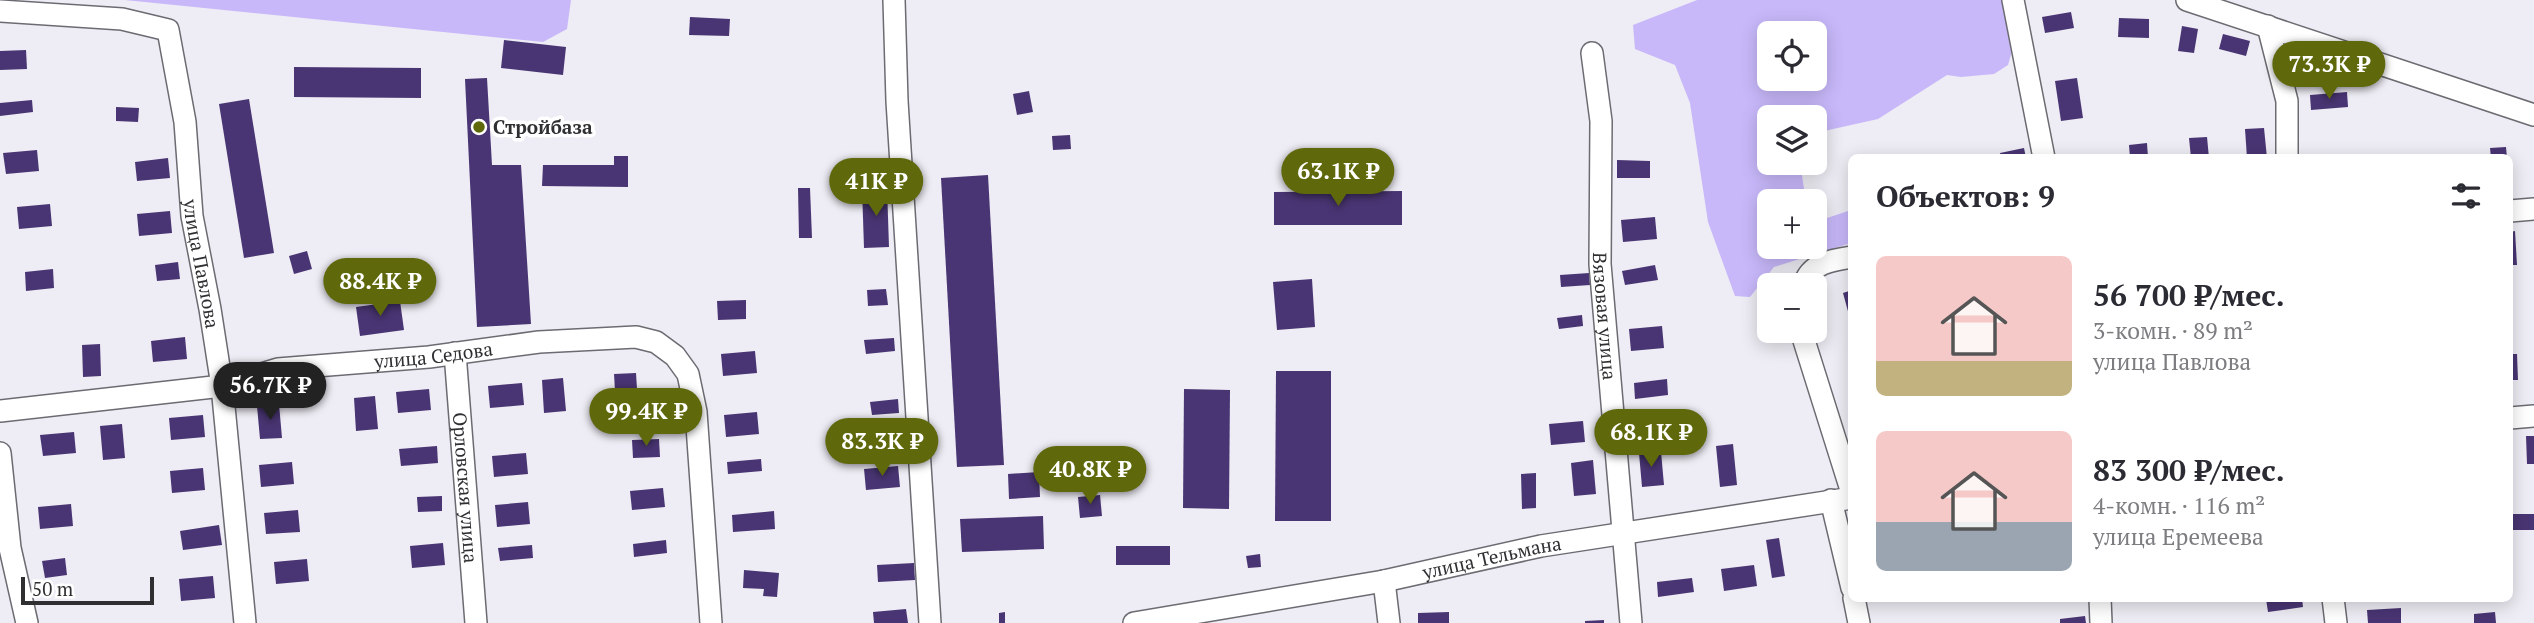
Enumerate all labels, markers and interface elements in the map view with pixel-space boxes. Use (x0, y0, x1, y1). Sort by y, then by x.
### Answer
map controls (1757, 21, 1827, 343)
button: locate (1757, 21, 1827, 91)
pin: 73.3K ₽ (2264, 42, 2394, 101)
text: 73.3K ₽ (2288, 48, 2370, 79)
button: layers (1757, 105, 1827, 175)
place label: Стройбаза (493, 114, 593, 139)
marker: Стройбаза (471, 119, 487, 135)
pin: 63.1K ₽ (1273, 148, 1403, 208)
text: 63.1K ₽ (1297, 155, 1379, 186)
pin: 41K ₽ (827, 158, 925, 218)
text: 41K ₽ (845, 165, 907, 196)
text: Объектов: 9 (1876, 176, 2055, 216)
icon: filters (2447, 177, 2485, 215)
button: + (1757, 189, 1827, 259)
street label: улица Павлова (179, 197, 226, 330)
street label: Вязовая улица (1588, 252, 1623, 381)
pin: 88.4K ₽ (315, 258, 445, 318)
text: 88.4K ₽ (339, 265, 421, 296)
button: − (1757, 273, 1827, 343)
text: 56 700 ₽/мес. (2093, 275, 2285, 315)
icon: home (1932, 284, 2016, 368)
text: 3-комн. · 89 m² (2093, 315, 2253, 346)
street label: улица Седова (372, 335, 495, 373)
text: улица Павлова (2093, 346, 2251, 377)
pin: 56.7K ₽ (205, 362, 335, 422)
text: 56.7K ₽ (229, 369, 311, 400)
pin: 99.4K ₽ (581, 388, 711, 448)
text: 99.4K ₽ (605, 395, 687, 426)
pin: 68.1K ₽ (1586, 410, 1716, 469)
street label: Орловская улица (448, 411, 484, 564)
text: 68.1K ₽ (1610, 416, 1692, 447)
pin: 83.3K ₽ (817, 419, 947, 478)
text: 83.3K ₽ (841, 425, 923, 456)
pin: 40.8K ₽ (1025, 447, 1155, 506)
text: 83 300 ₽/мес. (2093, 450, 2285, 490)
text: 40.8K ₽ (1049, 453, 1131, 484)
icon: home (1932, 459, 2016, 543)
text: 4-комн. · 116 m² (2093, 490, 2265, 521)
text: улица Еремеева (2093, 521, 2264, 552)
street label: улица Тельмана (1419, 530, 1563, 584)
scale bar (21, 574, 154, 606)
text: 50 m (32, 576, 73, 601)

